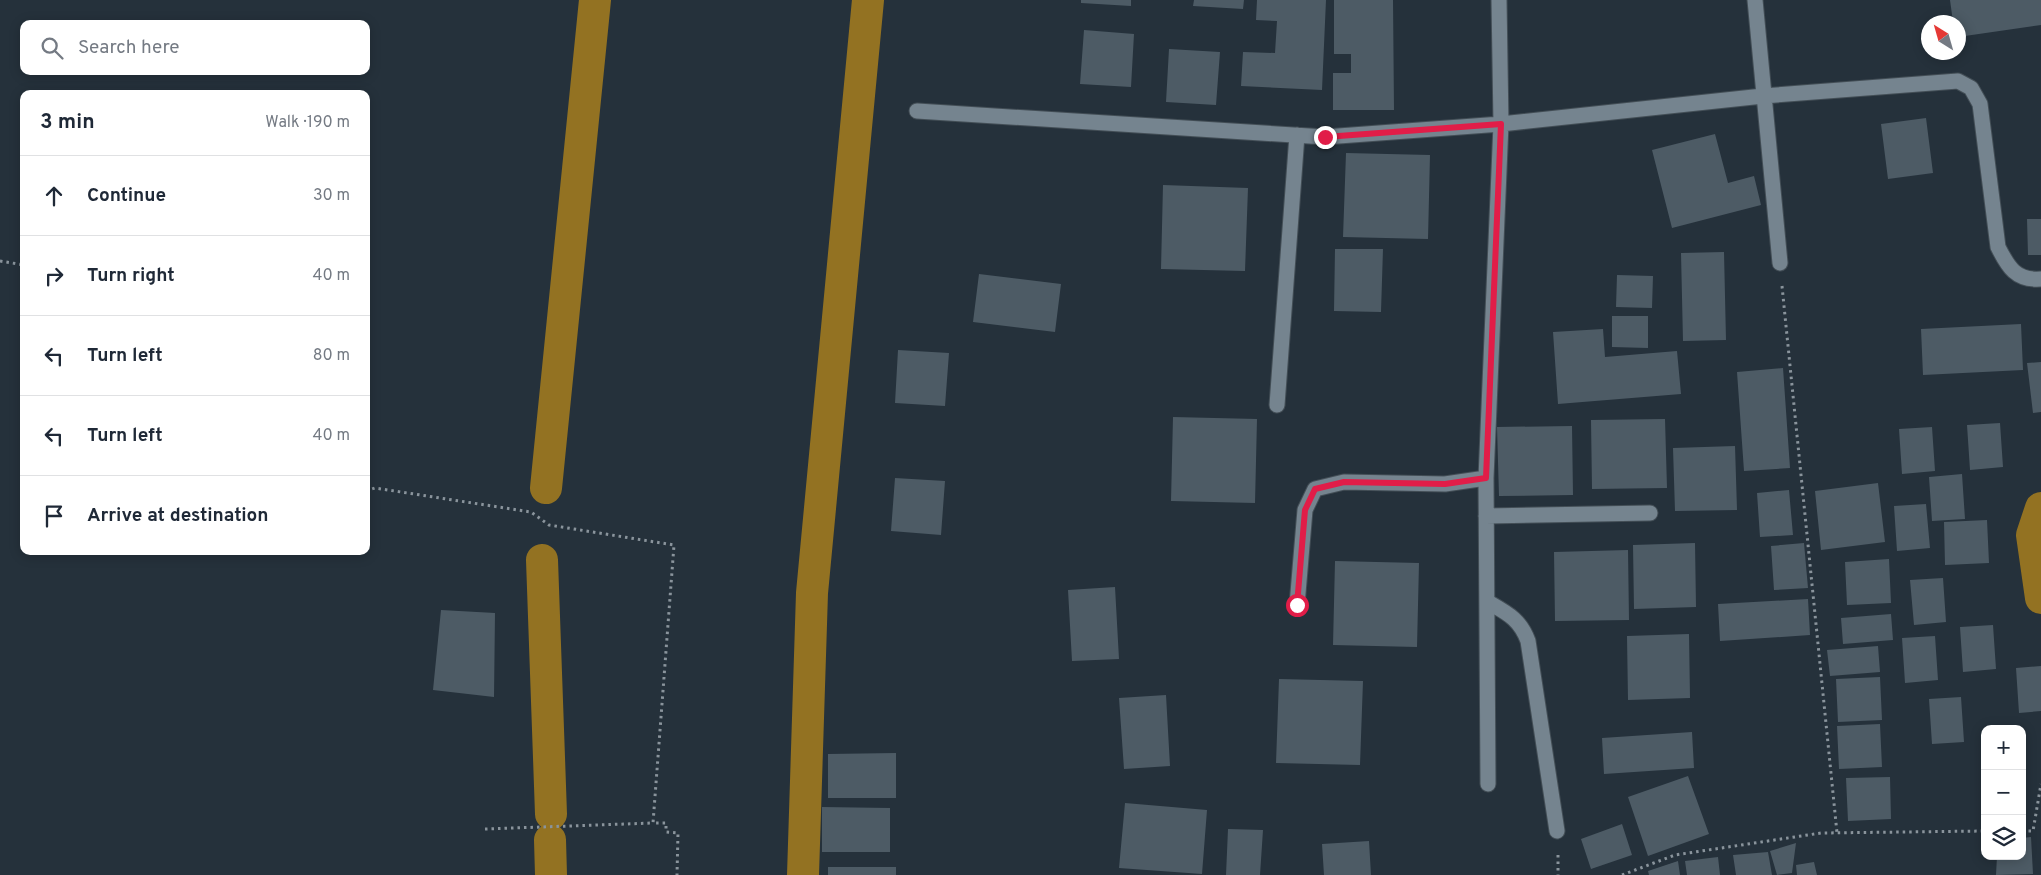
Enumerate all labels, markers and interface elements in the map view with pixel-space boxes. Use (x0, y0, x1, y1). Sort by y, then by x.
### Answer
north arrow (1921, 15, 1966, 60)
search box (20, 20, 370, 75)
icon: search (38, 34, 66, 62)
text: Search here (78, 36, 180, 60)
text: 3 min (40, 109, 95, 136)
text: Walk · 190 m (265, 113, 350, 133)
route end (1314, 126, 1337, 149)
icon: ahead (40, 182, 68, 210)
text: Continue (87, 184, 166, 208)
text: 30 m (313, 186, 350, 206)
icon: right (40, 262, 68, 290)
text: Turn right (87, 264, 175, 288)
text: 40 m (312, 266, 350, 286)
icon: left (40, 342, 68, 370)
text: Turn left (87, 344, 163, 368)
text: 80 m (313, 346, 350, 366)
icon: left (40, 422, 68, 450)
text: Turn left (87, 424, 163, 448)
text: 40 m (312, 426, 350, 446)
icon: arrive (40, 502, 68, 530)
text: Arrive at destination (87, 504, 268, 528)
route start (1286, 594, 1309, 617)
map controls (1981, 725, 2026, 860)
button: + (1981, 725, 2026, 770)
button: − (1981, 770, 2026, 815)
button: layers (1981, 815, 2026, 860)

